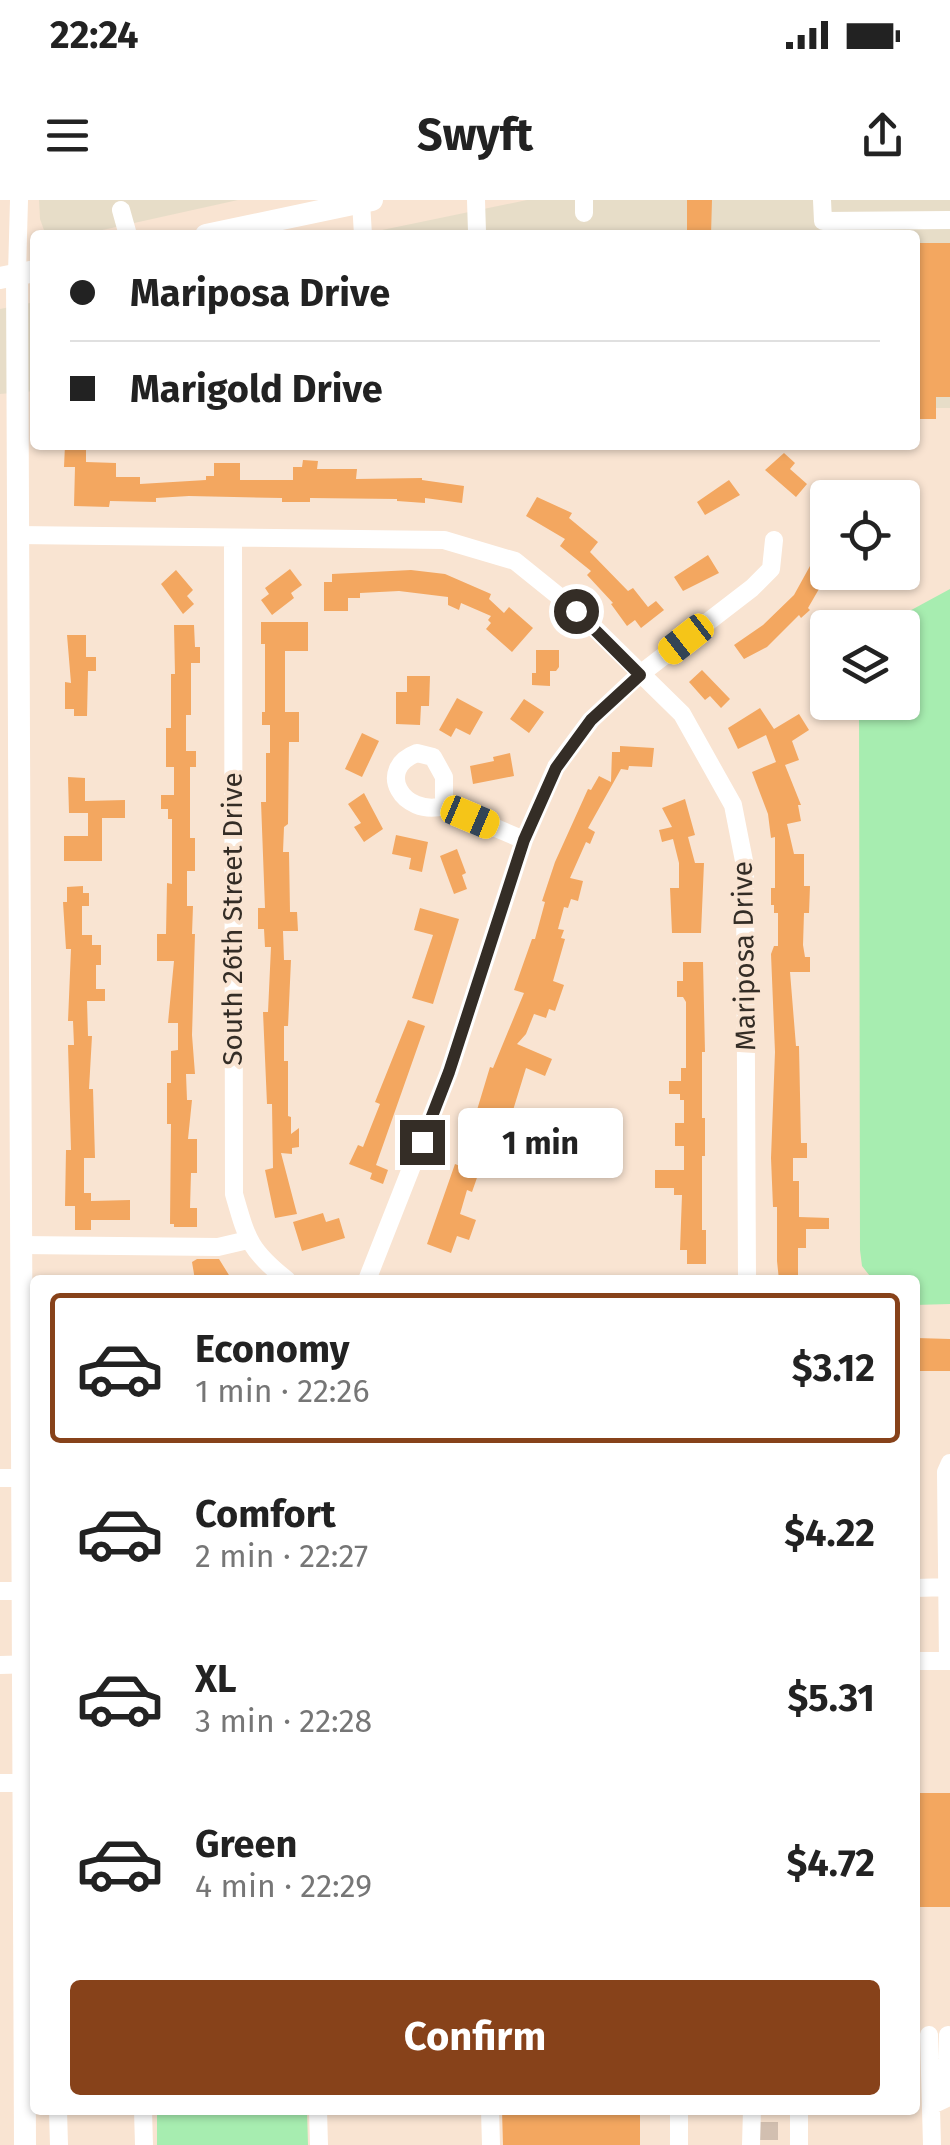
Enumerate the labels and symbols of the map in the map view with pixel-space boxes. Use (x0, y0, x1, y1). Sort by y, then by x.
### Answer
route start (554, 589, 599, 634)
car (653, 609, 719, 669)
street label: South 26th Street Drive (216, 772, 249, 1066)
car (437, 791, 503, 843)
street label: Mariposa Drive (726, 861, 762, 1051)
callout: 1 min (457, 1107, 622, 1177)
route end (400, 1120, 445, 1165)

